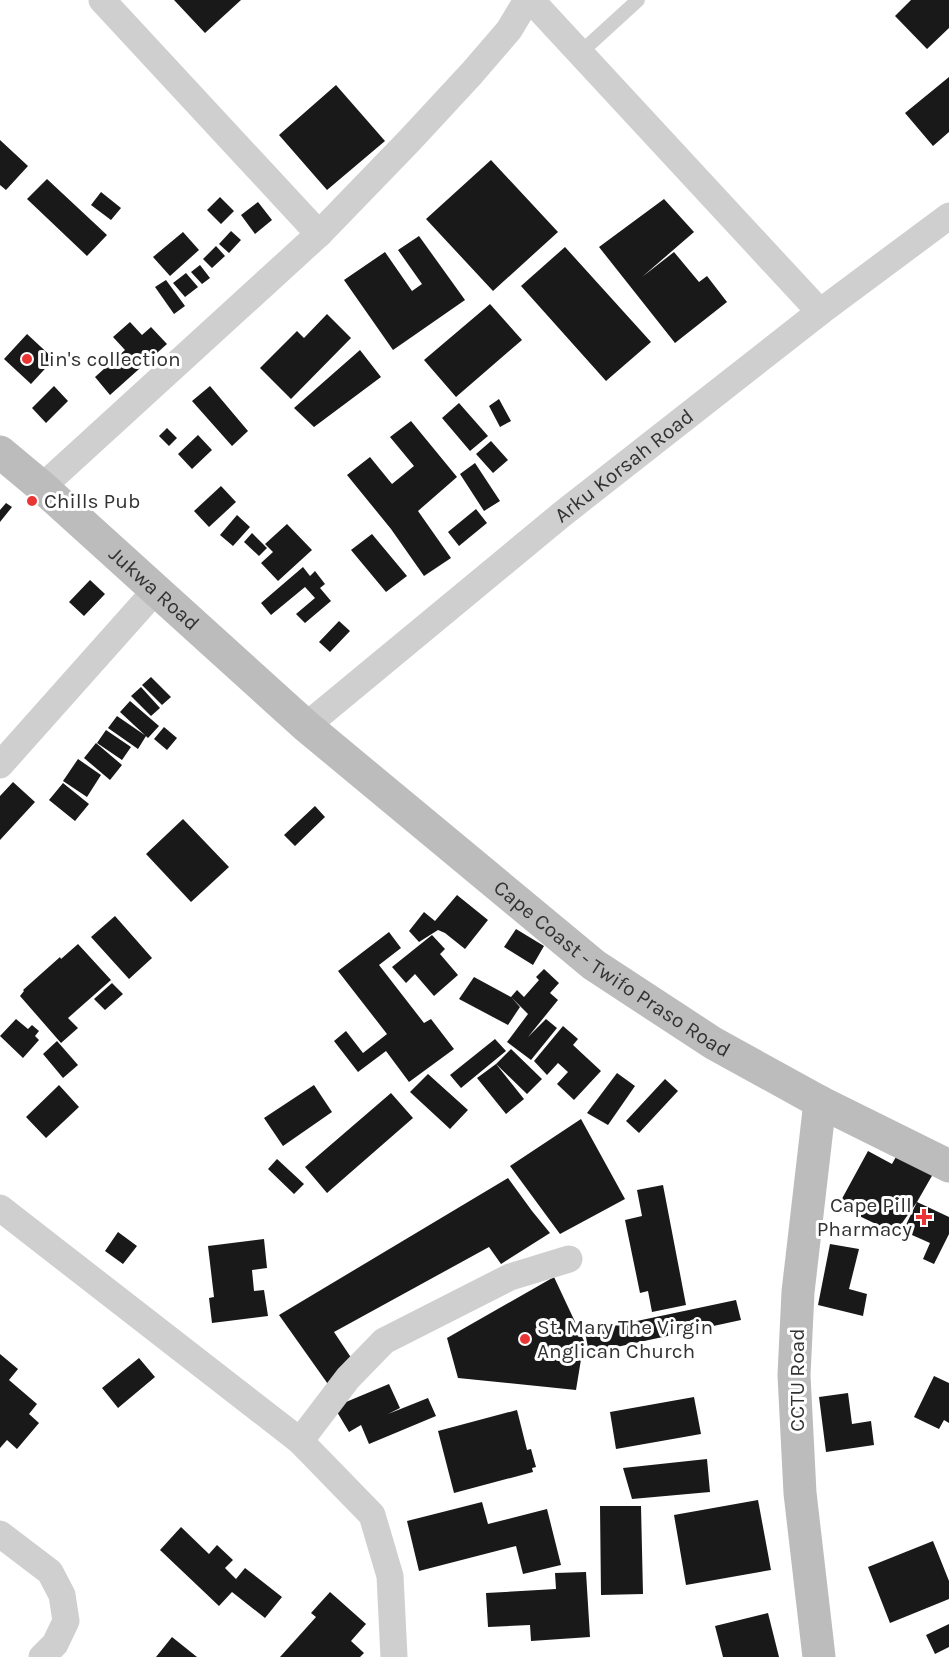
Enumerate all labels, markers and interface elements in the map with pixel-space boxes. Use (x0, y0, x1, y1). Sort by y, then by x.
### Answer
place label: Lin's collection (39, 347, 181, 371)
marker: Lin's collection (20, 352, 34, 366)
street label: Arku Korsah Road (550, 404, 698, 527)
place label: Chills Pub (44, 489, 140, 513)
marker: Chills Pub (25, 494, 39, 508)
street label: Jukwa Road (104, 542, 204, 635)
street label: Cape Coast - Twifo Praso Road (489, 875, 735, 1062)
place label: Cape Pill Pharmacy (817, 1193, 912, 1241)
marker: Cape Pill Pharmacy (917, 1210, 931, 1224)
place label: St. Mary The Virgin Anglican Church (537, 1315, 713, 1363)
street label: CCTU Road (785, 1328, 809, 1432)
marker: St. Mary The Virgin Anglican Church (518, 1332, 532, 1346)

